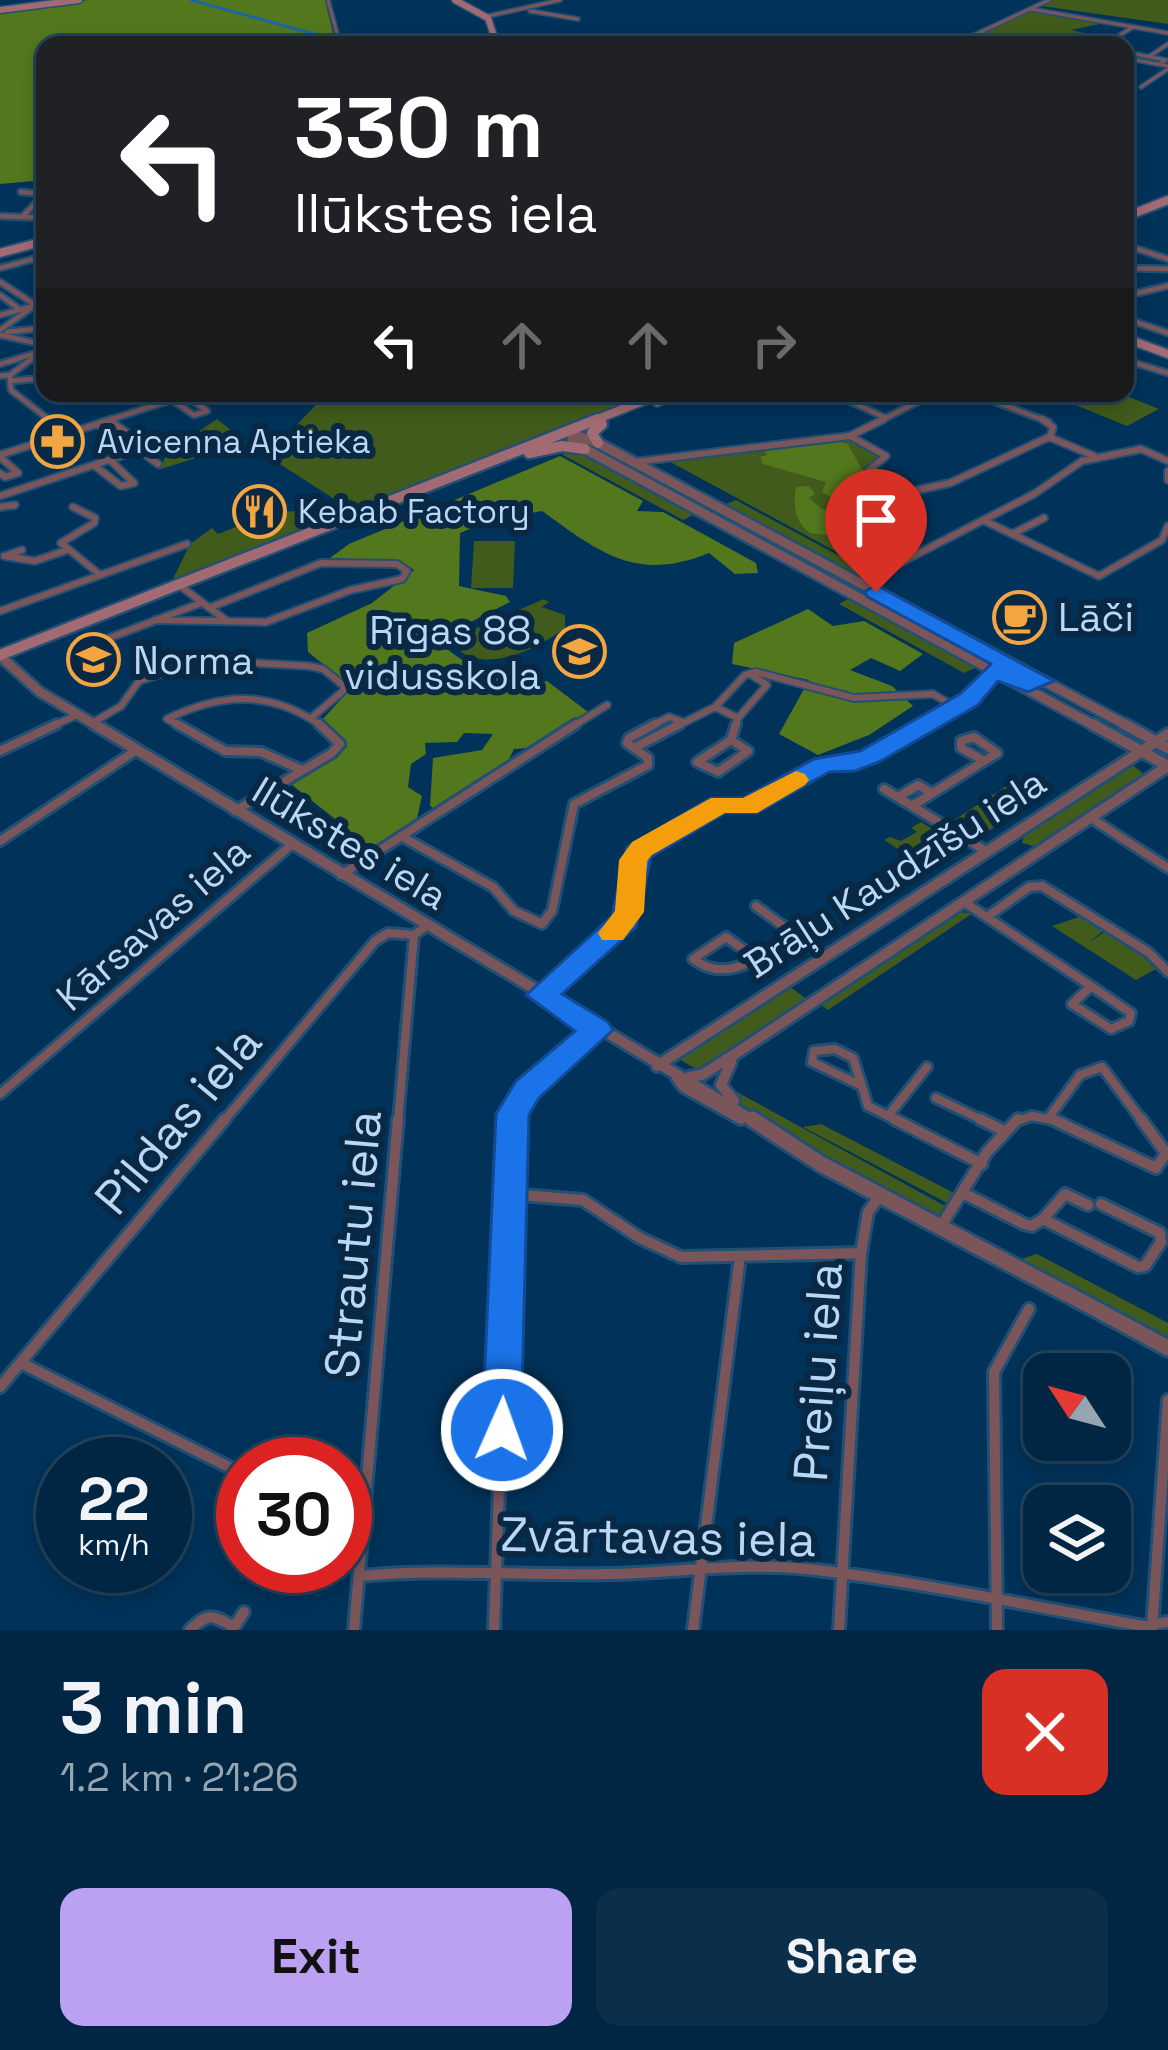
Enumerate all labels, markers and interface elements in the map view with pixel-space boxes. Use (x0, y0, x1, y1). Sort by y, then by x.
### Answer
text: 330 m (294, 74, 544, 182)
icon: left (96, 84, 252, 240)
text: Ilūkstes iela (294, 179, 597, 248)
icon: left (363, 312, 429, 378)
icon: ahead (489, 312, 555, 378)
icon: ahead (615, 312, 681, 378)
icon: right (741, 312, 807, 378)
pharmacy icon: Avicenna Aptieka (30, 414, 86, 470)
place label: Avicenna Aptieka (97, 421, 370, 463)
pin (825, 469, 927, 592)
restaurant icon: Kebab Factory (231, 484, 287, 540)
icon: arrive (843, 487, 909, 553)
place label: Kebab Factory (298, 491, 530, 533)
cafe icon: Lāči (991, 589, 1047, 645)
place label: Lāči (1058, 593, 1134, 642)
place label: Rīgas 88. vidusskola (344, 606, 541, 700)
school or university icon: Rīgas 88. vidusskola (552, 624, 608, 680)
school or university icon: Norma (66, 632, 122, 688)
place label: Norma (133, 636, 254, 685)
street label: Brāļu Kaudzīšu iela (735, 757, 1055, 989)
street label: Ilūkstes iela (243, 766, 457, 920)
street label: Kārsavas iela (46, 827, 260, 1021)
street label: Pildas iela (81, 1013, 275, 1227)
street label: Strautu iela (311, 1108, 395, 1380)
street label: Preiļu iela (780, 1261, 856, 1483)
north arrow (1023, 1353, 1131, 1461)
map controls (1023, 1353, 1131, 1593)
position arrow (439, 1367, 565, 1493)
speed limit sign: 30 (216, 1437, 372, 1593)
text: 22 (78, 1461, 150, 1538)
button: layers (1023, 1485, 1131, 1593)
street label: Zvārtavas iela (500, 1504, 816, 1570)
text: km/h (78, 1525, 150, 1564)
text: 3 min (60, 1662, 247, 1754)
button: close (982, 1669, 1108, 1795)
text: 1.2 km · 21:26 (60, 1753, 299, 1802)
button: Exit (60, 1888, 572, 2026)
button: Share (596, 1888, 1108, 2026)

